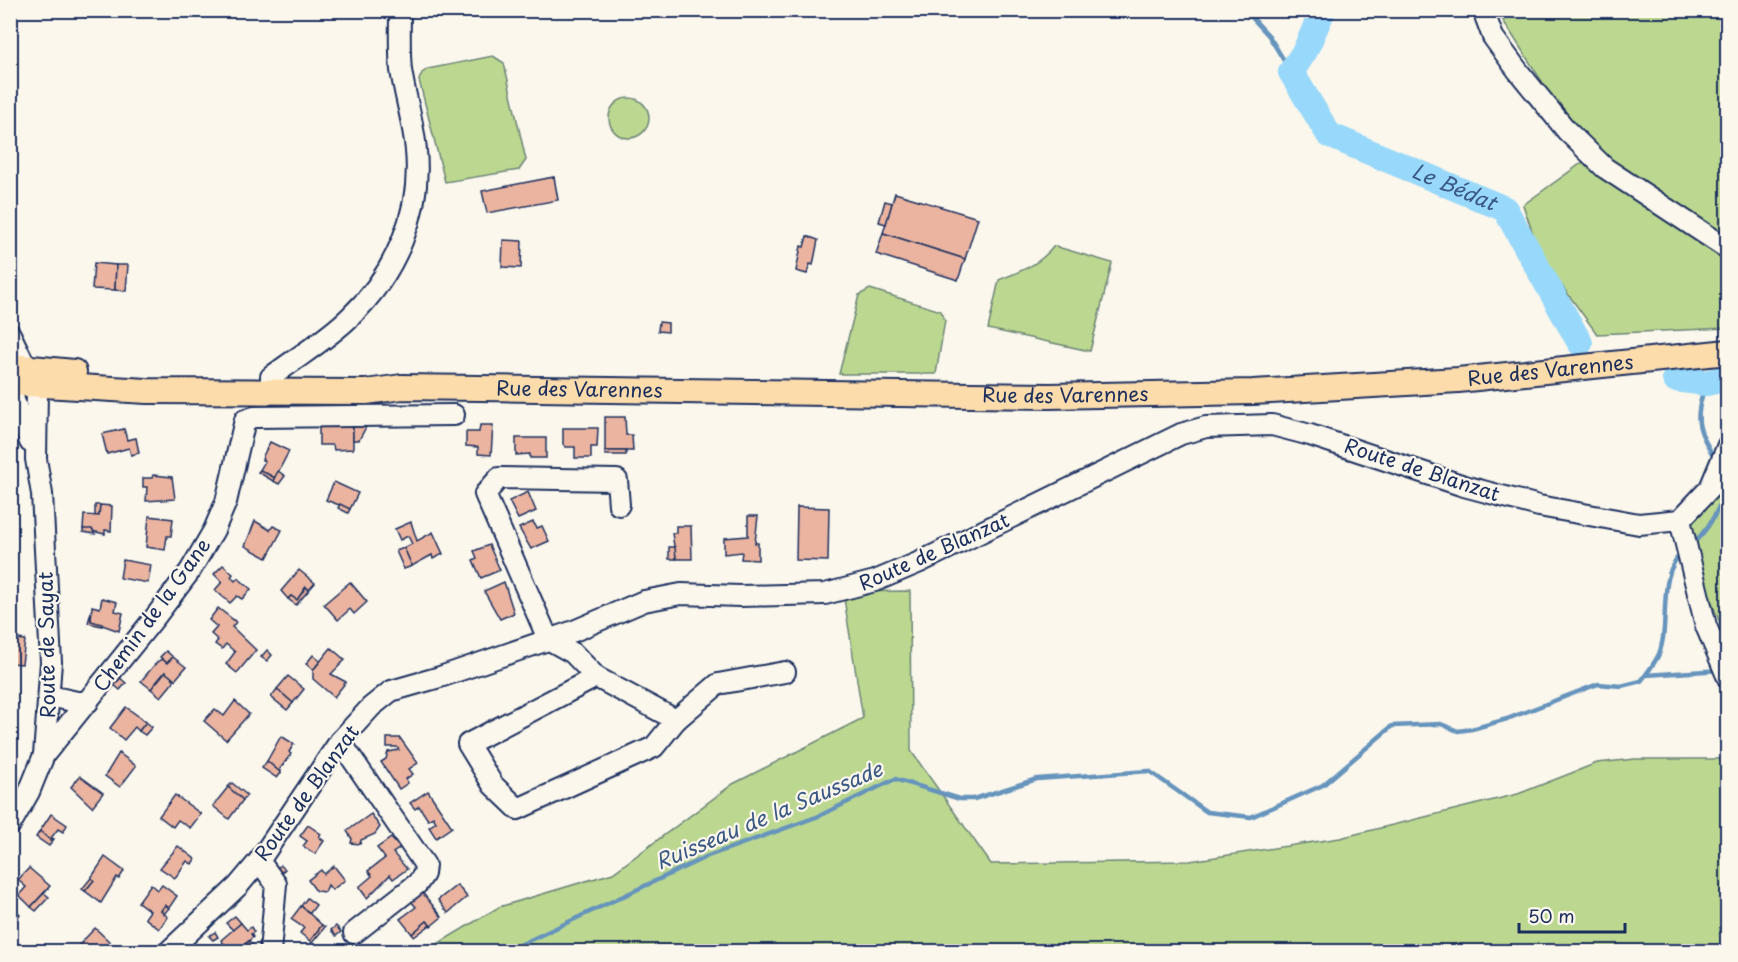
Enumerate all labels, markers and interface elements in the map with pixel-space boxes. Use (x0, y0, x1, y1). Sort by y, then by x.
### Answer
water label: Le Bédat (1407, 154, 1504, 219)
street label: Rue des Varennes (1466, 346, 1635, 393)
street label: Rue des Varennes (496, 372, 663, 405)
street label: Rue des Varennes (982, 378, 1149, 410)
street label: Route de Blanzat (1341, 430, 1504, 508)
street label: Route de Blanzat (853, 504, 1014, 598)
street label: Chemin de la Gane (85, 531, 217, 698)
street label: Route de Sayat (30, 571, 62, 719)
street label: Route de Blanzat (246, 718, 366, 867)
water label: Ruisseau de la Saussade (650, 751, 888, 877)
scale bar (1519, 896, 1626, 934)
text: 50 m (1528, 902, 1575, 929)

